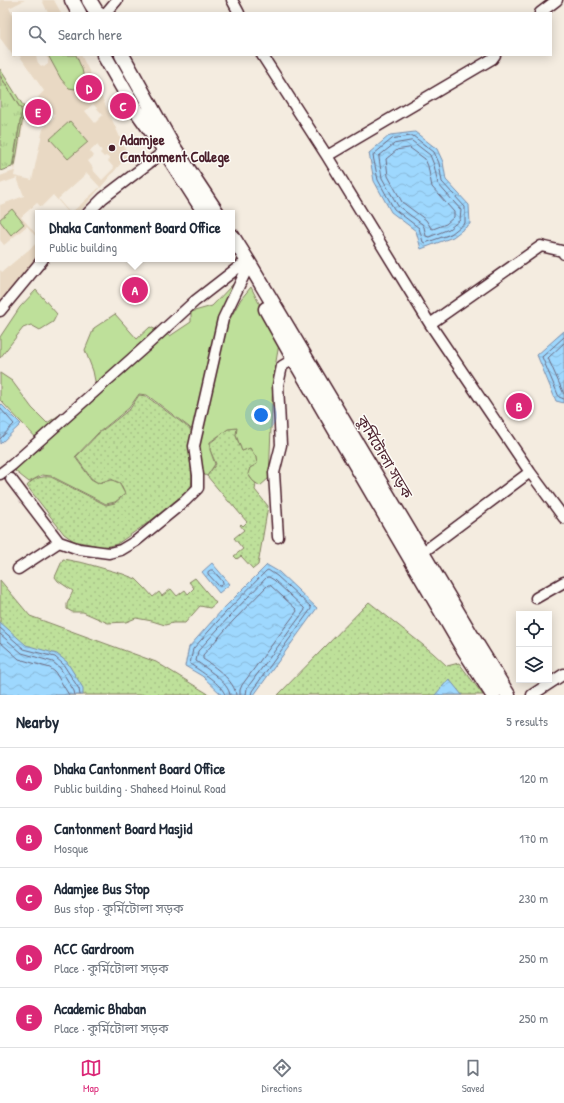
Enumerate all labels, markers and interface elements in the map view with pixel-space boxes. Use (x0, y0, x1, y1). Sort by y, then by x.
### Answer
search box (12, 12, 552, 56)
icon: search (26, 23, 48, 45)
text: Search here (58, 24, 122, 45)
pin: D (76, 73, 102, 103)
pin: C (110, 91, 136, 121)
pin: E (25, 97, 51, 127)
place label: Adamjee Cantonment College (120, 129, 230, 168)
marker: Adamjee Cantonment College (107, 143, 117, 153)
popup (35, 210, 235, 262)
text: Dhaka Cantonment Board Office (49, 217, 221, 238)
text: Public building (49, 238, 117, 256)
pin: A (122, 275, 148, 305)
pin: B (506, 391, 532, 421)
your location (251, 405, 271, 425)
street label: কুর্মিটোলা সড়ক (351, 411, 419, 503)
map controls (516, 611, 552, 683)
button: locate (516, 611, 552, 647)
button: layers (516, 647, 552, 683)
text: Nearby (16, 710, 59, 733)
text: 5 results (506, 712, 548, 730)
text: Dhaka Cantonment Board Office (54, 758, 225, 779)
text: A (26, 769, 32, 787)
text: 120 m (520, 769, 548, 787)
text: Public building · Shaheed Moinul Road (54, 779, 225, 797)
text: Cantonment Board Masjid (54, 818, 192, 839)
text: B (26, 829, 32, 847)
text: 170 m (519, 829, 548, 847)
text: Mosque (54, 839, 88, 857)
text: Adamjee Bus Stop (54, 878, 150, 899)
text: C (25, 889, 33, 907)
text: 230 m (518, 889, 548, 907)
text: Bus stop · কুর্মিটোলা সড়ক (54, 899, 184, 917)
text: ACC Gardroom (54, 938, 134, 959)
text: D (26, 949, 32, 967)
text: 250 m (519, 949, 548, 967)
text: Place · কুর্মিটোলা সড়ক (54, 959, 169, 977)
text: Academic Bhaban (54, 998, 146, 1019)
text: E (26, 1009, 32, 1027)
text: 250 m (519, 1009, 548, 1027)
text: Place · কুর্মিটোলা সড়ক (54, 1019, 169, 1037)
tab: Map (80, 1057, 102, 1095)
tab: Directions (262, 1057, 302, 1095)
tab: Saved (462, 1057, 484, 1095)

